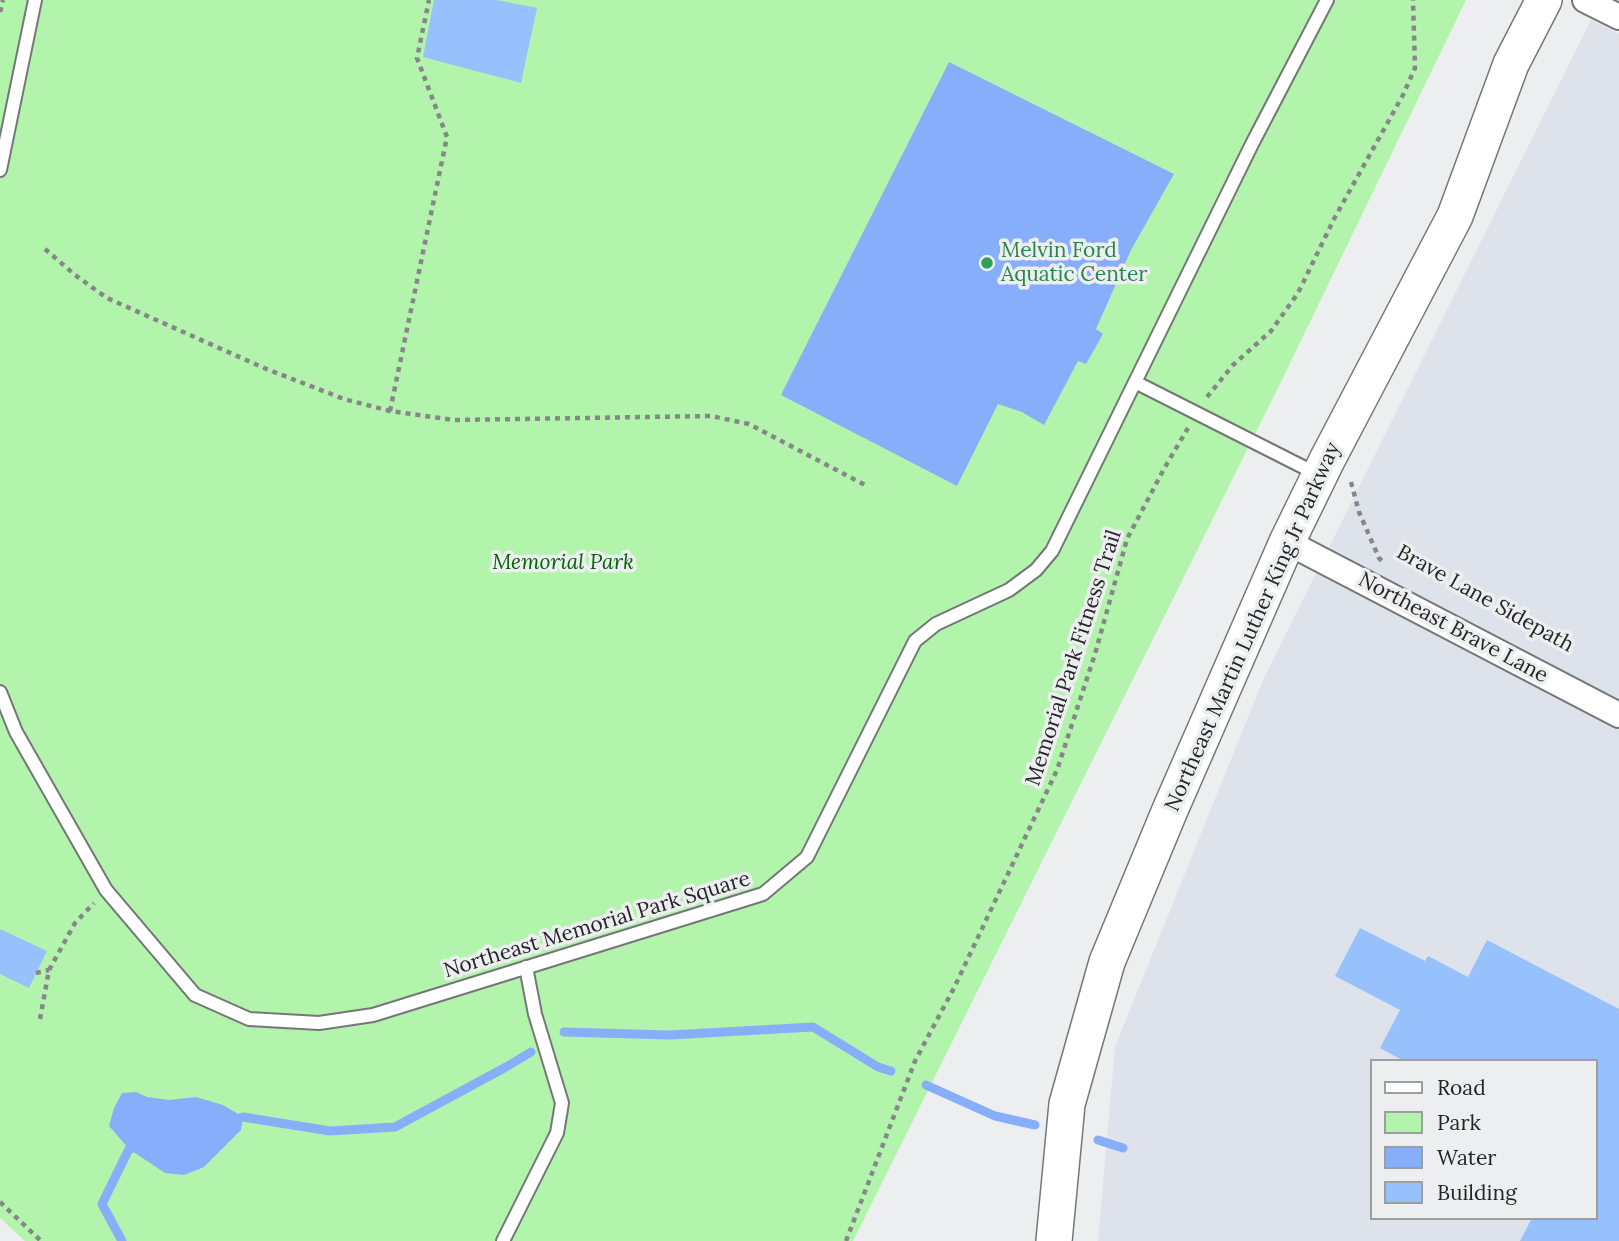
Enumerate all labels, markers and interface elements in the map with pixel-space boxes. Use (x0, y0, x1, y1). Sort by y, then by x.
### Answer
place label: Melvin Ford Aquatic Center (1001, 238, 1147, 288)
marker: Melvin Ford Aquatic Center (979, 255, 995, 271)
street label: Northeast Martin Luther King Jr Parkway (1160, 439, 1346, 815)
street label: Memorial Park Fitness Trail (1021, 527, 1127, 789)
street label: Brave Lane Sidepath (1392, 540, 1578, 658)
park label: Memorial Park (492, 550, 634, 576)
street label: Northeast Brave Lane (1354, 567, 1552, 689)
street label: Northeast Memorial Park Square (441, 866, 753, 984)
legend (1370, 1059, 1598, 1220)
text: Road (1437, 1074, 1486, 1101)
text: Park (1437, 1109, 1481, 1136)
text: Water (1437, 1144, 1496, 1171)
text: Building (1437, 1179, 1517, 1206)

